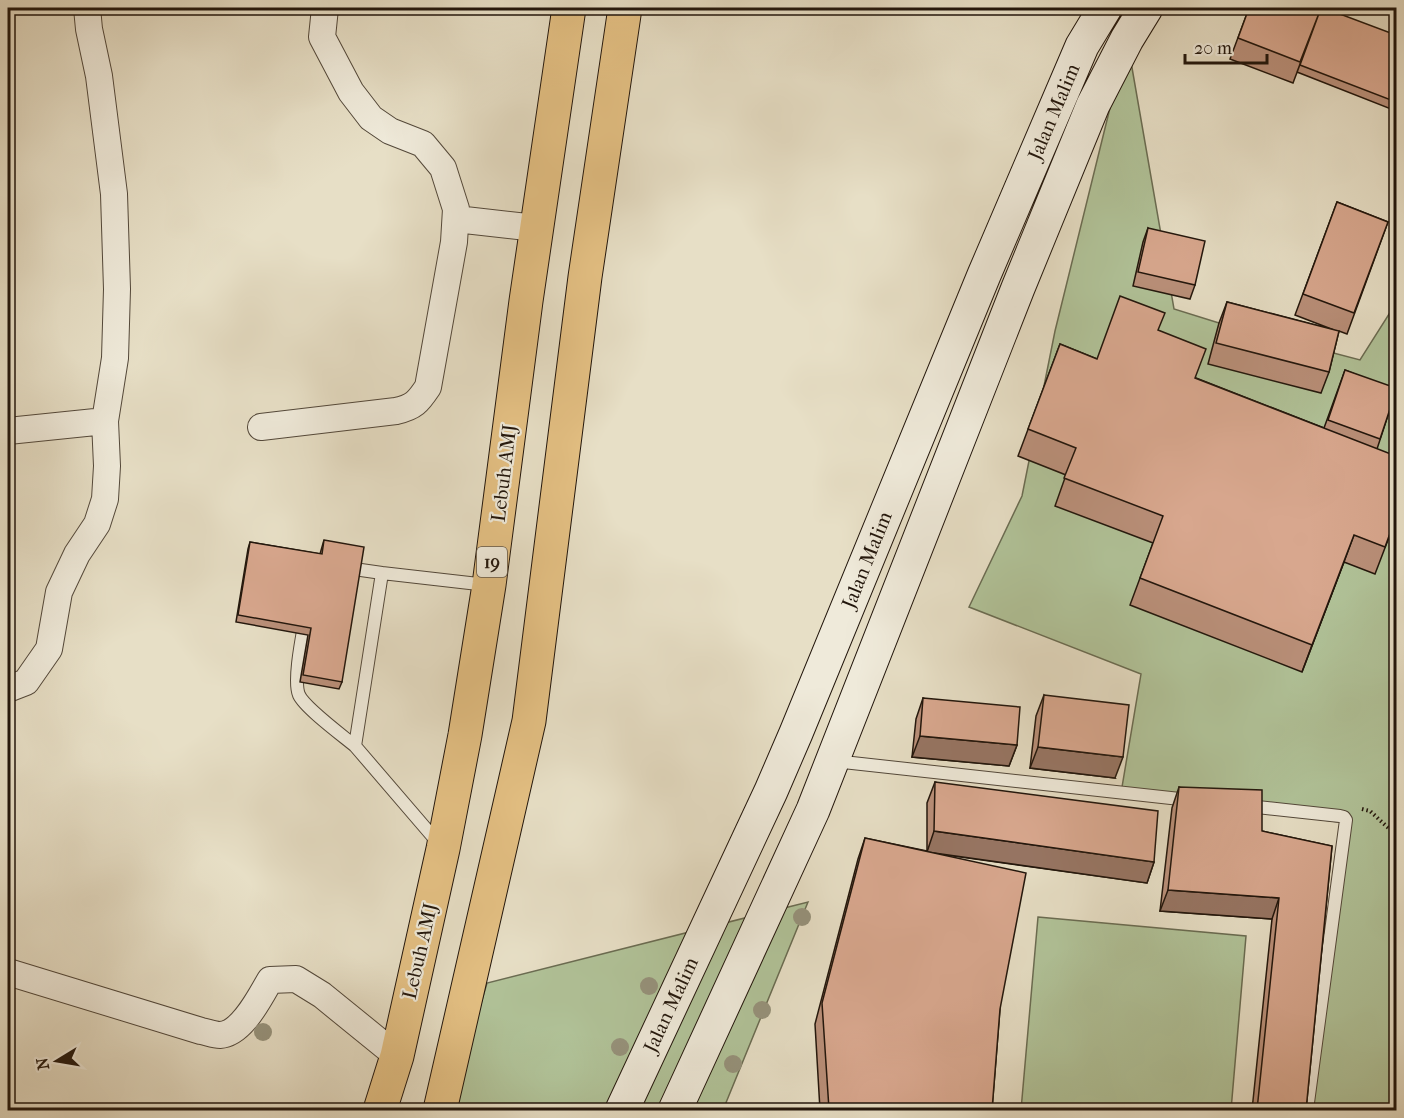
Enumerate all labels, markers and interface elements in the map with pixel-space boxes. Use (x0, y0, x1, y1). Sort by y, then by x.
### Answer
scale bar (1185, 27, 1268, 65)
text: 20 m (1194, 38, 1232, 59)
street label: Jalan Malim (1023, 60, 1085, 166)
street label: Lebuh AMJ (487, 423, 521, 523)
street label: Jalan Malim (836, 508, 897, 614)
road number: 19 (477, 547, 507, 577)
street label: Lebuh AMJ (398, 901, 442, 1001)
street label: Jalan Malim (638, 953, 703, 1058)
north arrow (27, 1031, 87, 1091)
text: N (32, 1055, 53, 1072)

